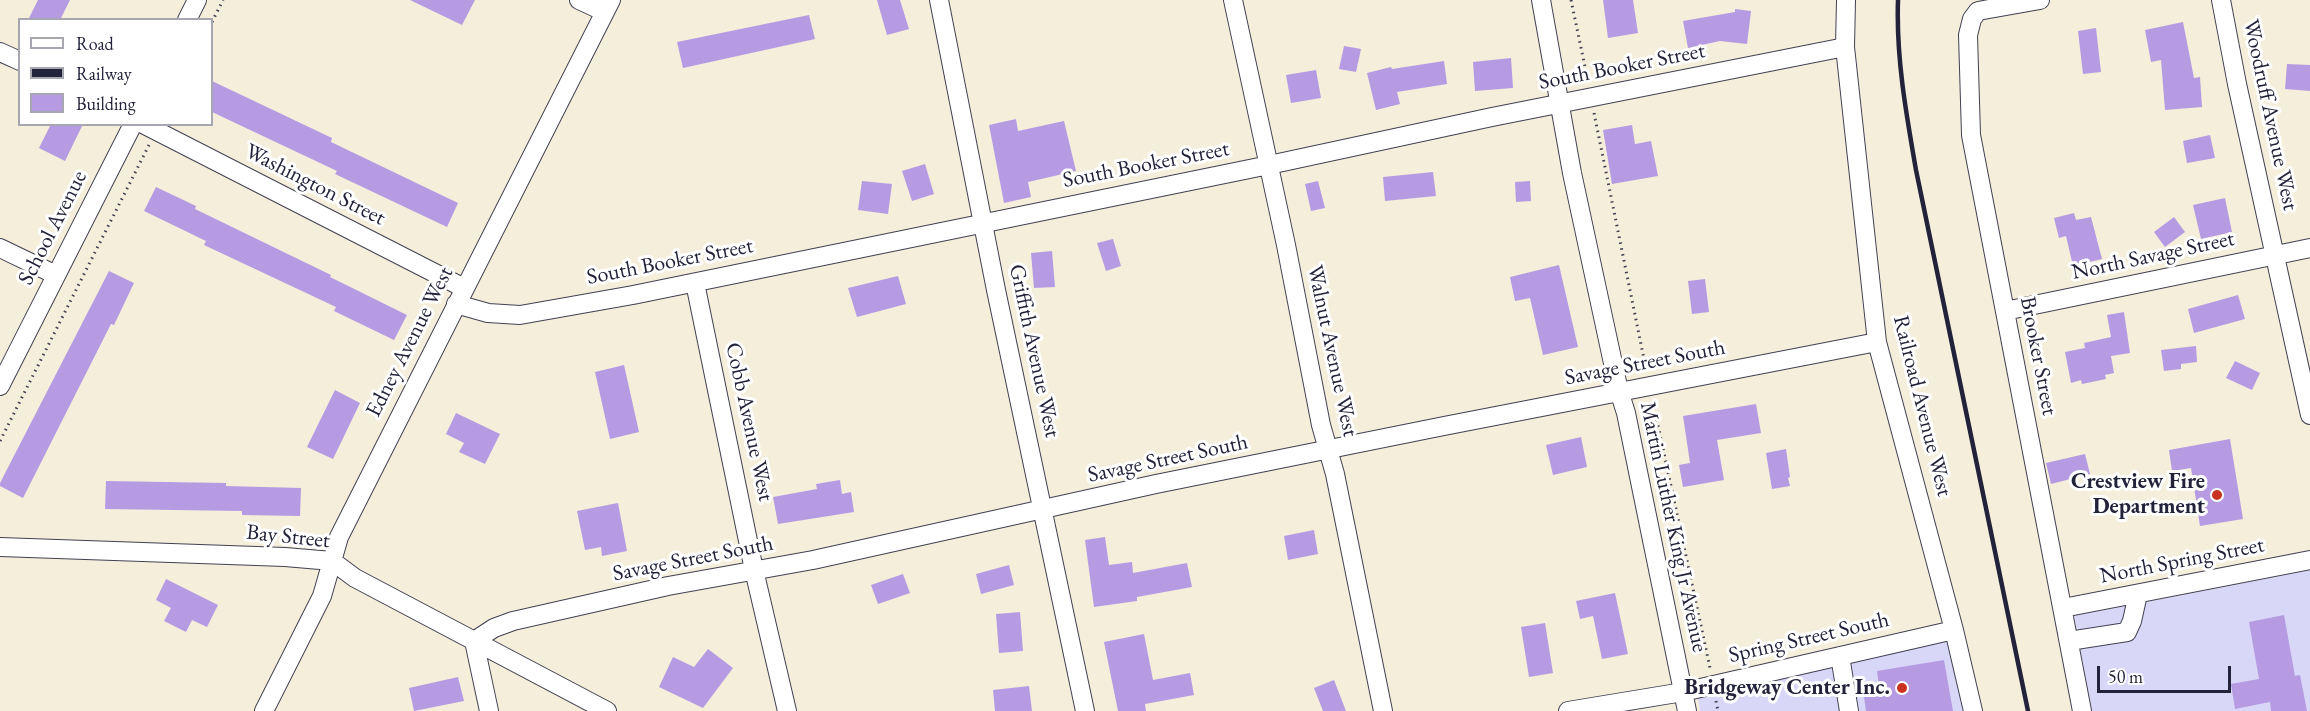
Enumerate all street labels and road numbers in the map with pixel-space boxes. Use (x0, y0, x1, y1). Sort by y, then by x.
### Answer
street label: Woodruff Avenue West (2237, 17, 2303, 213)
street label: South Booker Street (1537, 38, 1707, 96)
street label: South Booker Street (1061, 136, 1231, 194)
street label: Washington Street (240, 138, 390, 232)
street label: School Avenue (13, 166, 93, 290)
street label: North Savage Street (2069, 226, 2237, 286)
street label: South Booker Street (585, 233, 755, 291)
street label: Edney Avenue West (361, 262, 459, 422)
street label: Griffith Avenue West (1003, 262, 1065, 440)
street label: Walnut Avenue West (1301, 263, 1363, 439)
street label: Brooker Street (2014, 294, 2062, 418)
street label: Railroad Avenue West (1887, 313, 1957, 499)
street label: Savage Street South (1563, 335, 1727, 391)
street label: Cobb Avenue West (719, 340, 779, 504)
street label: Martin Luther King Jr Avenue (1634, 399, 1712, 655)
street label: Savage Street South (1086, 429, 1250, 489)
street label: Bay Street (245, 519, 331, 555)
street label: Savage Street South (611, 531, 775, 587)
street label: North Spring Street (2098, 532, 2266, 590)
street label: Spring Street South (1726, 607, 1892, 669)

